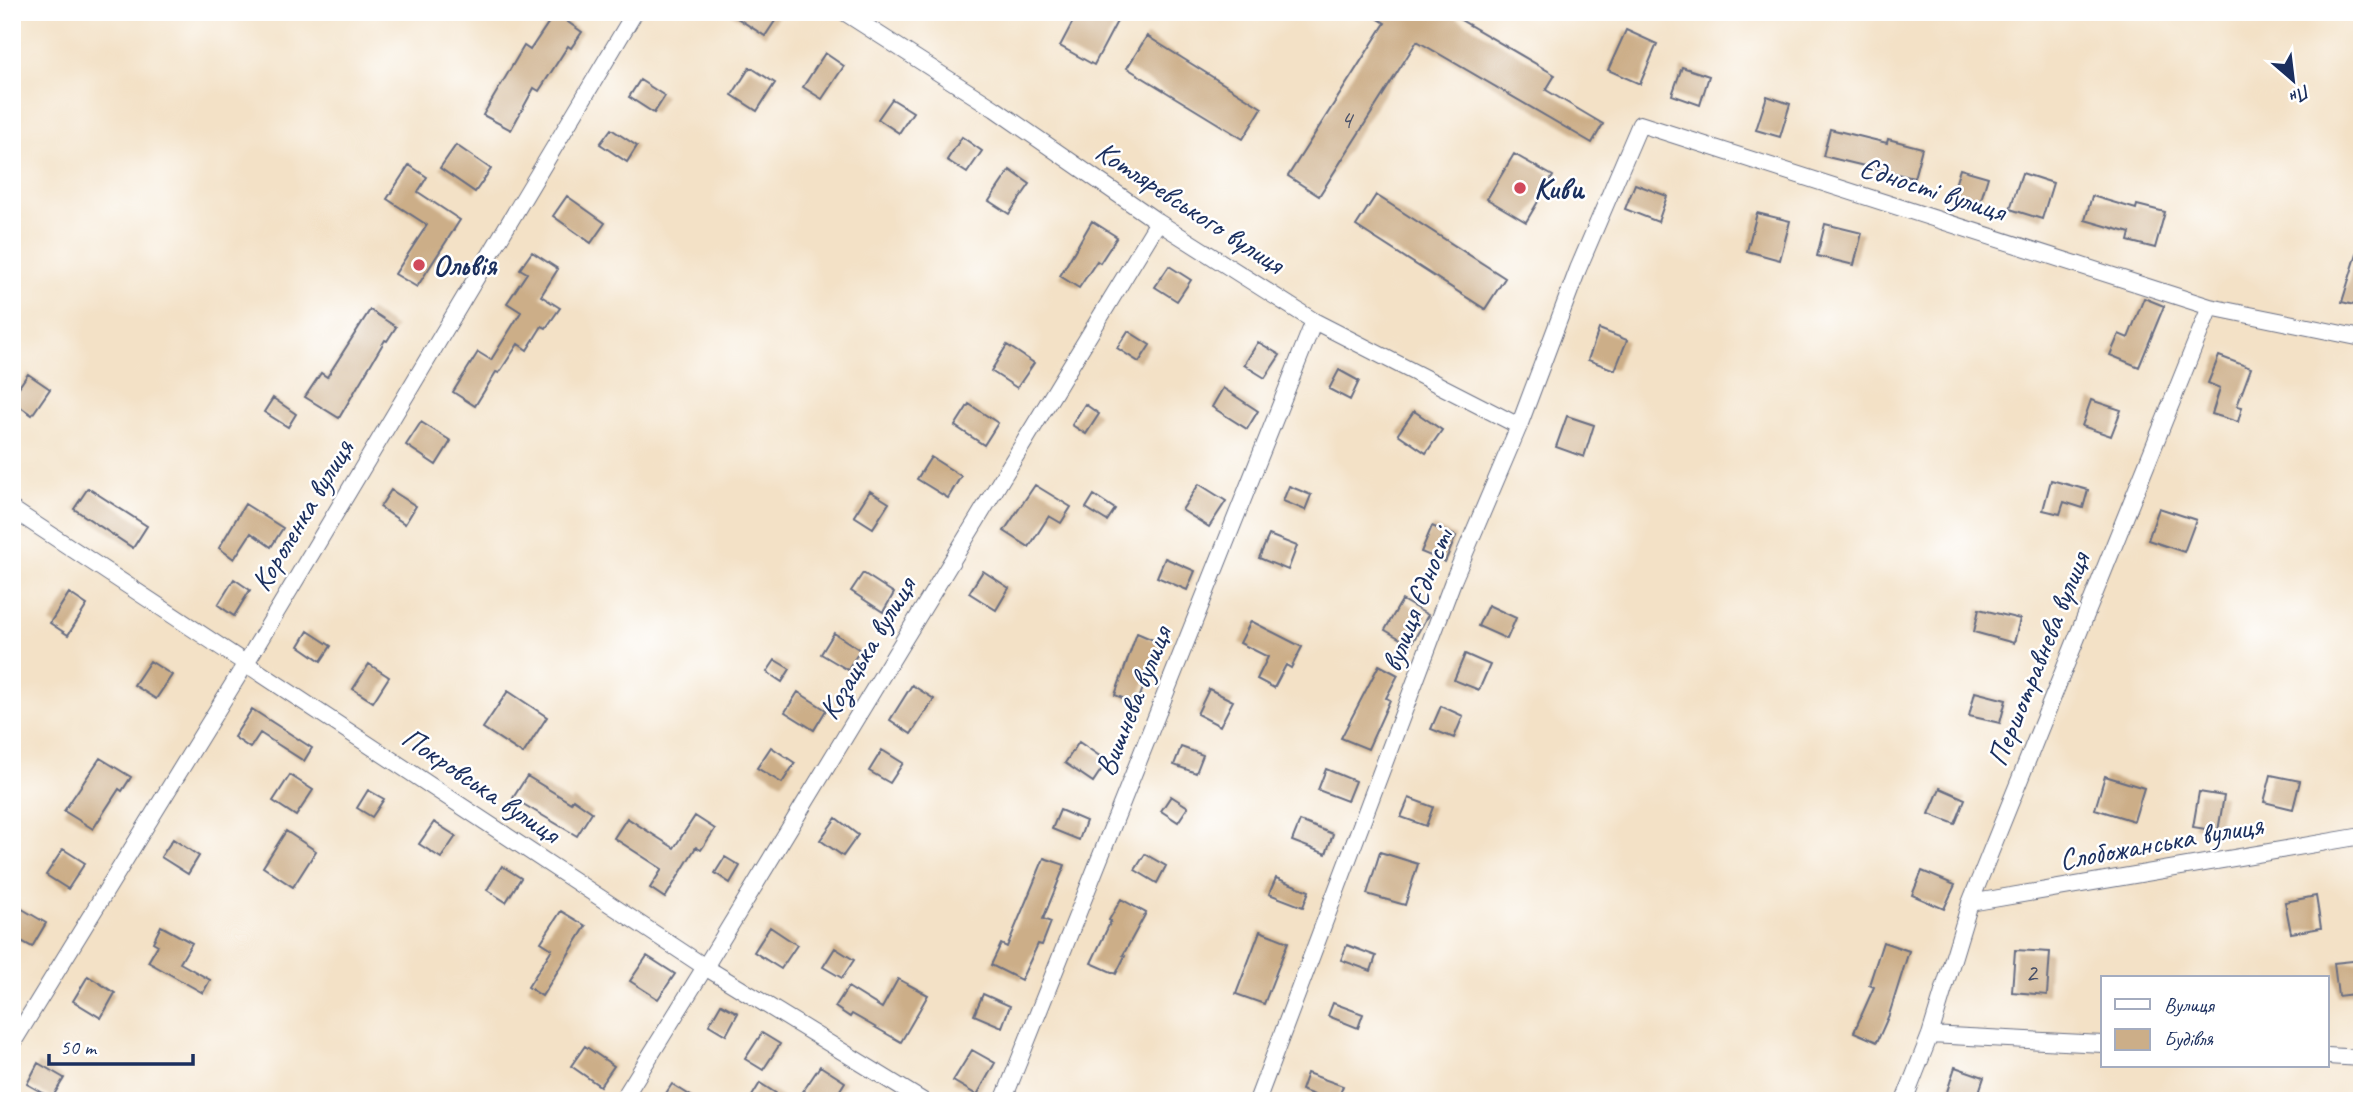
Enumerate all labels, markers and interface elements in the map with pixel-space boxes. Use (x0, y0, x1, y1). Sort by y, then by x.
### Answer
north arrow (2258, 46, 2328, 116)
text: Пн (2285, 79, 2315, 110)
house number: 4 (1340, 103, 1354, 136)
street label: Котляревського вулиця (1089, 132, 1294, 284)
street label: Єдності вулиця (1856, 148, 2013, 231)
place label: Киви (1534, 169, 1585, 207)
marker: Киви (1512, 180, 1528, 196)
place label: Ольвія (433, 246, 498, 284)
marker: Ольвія (411, 257, 427, 273)
street label: Короленка вулиця (242, 431, 363, 598)
street label: вулиця Єдності (1372, 520, 1463, 677)
street label: Першотравнева вулиця (1978, 544, 2099, 771)
street label: Козацька вулиця (810, 568, 926, 726)
street label: Вишнева вулиця (1086, 618, 1181, 781)
street label: Покровська вулиця (395, 718, 570, 853)
street label: Слобожанська вулиця (2056, 805, 2267, 879)
house number: 2 (2025, 956, 2039, 989)
legend (2101, 976, 2328, 1068)
text: Вулиця (2164, 992, 2215, 1018)
scale bar (49, 1022, 192, 1066)
text: Будівля (2164, 1026, 2214, 1052)
text: 50 m (60, 1034, 98, 1060)

